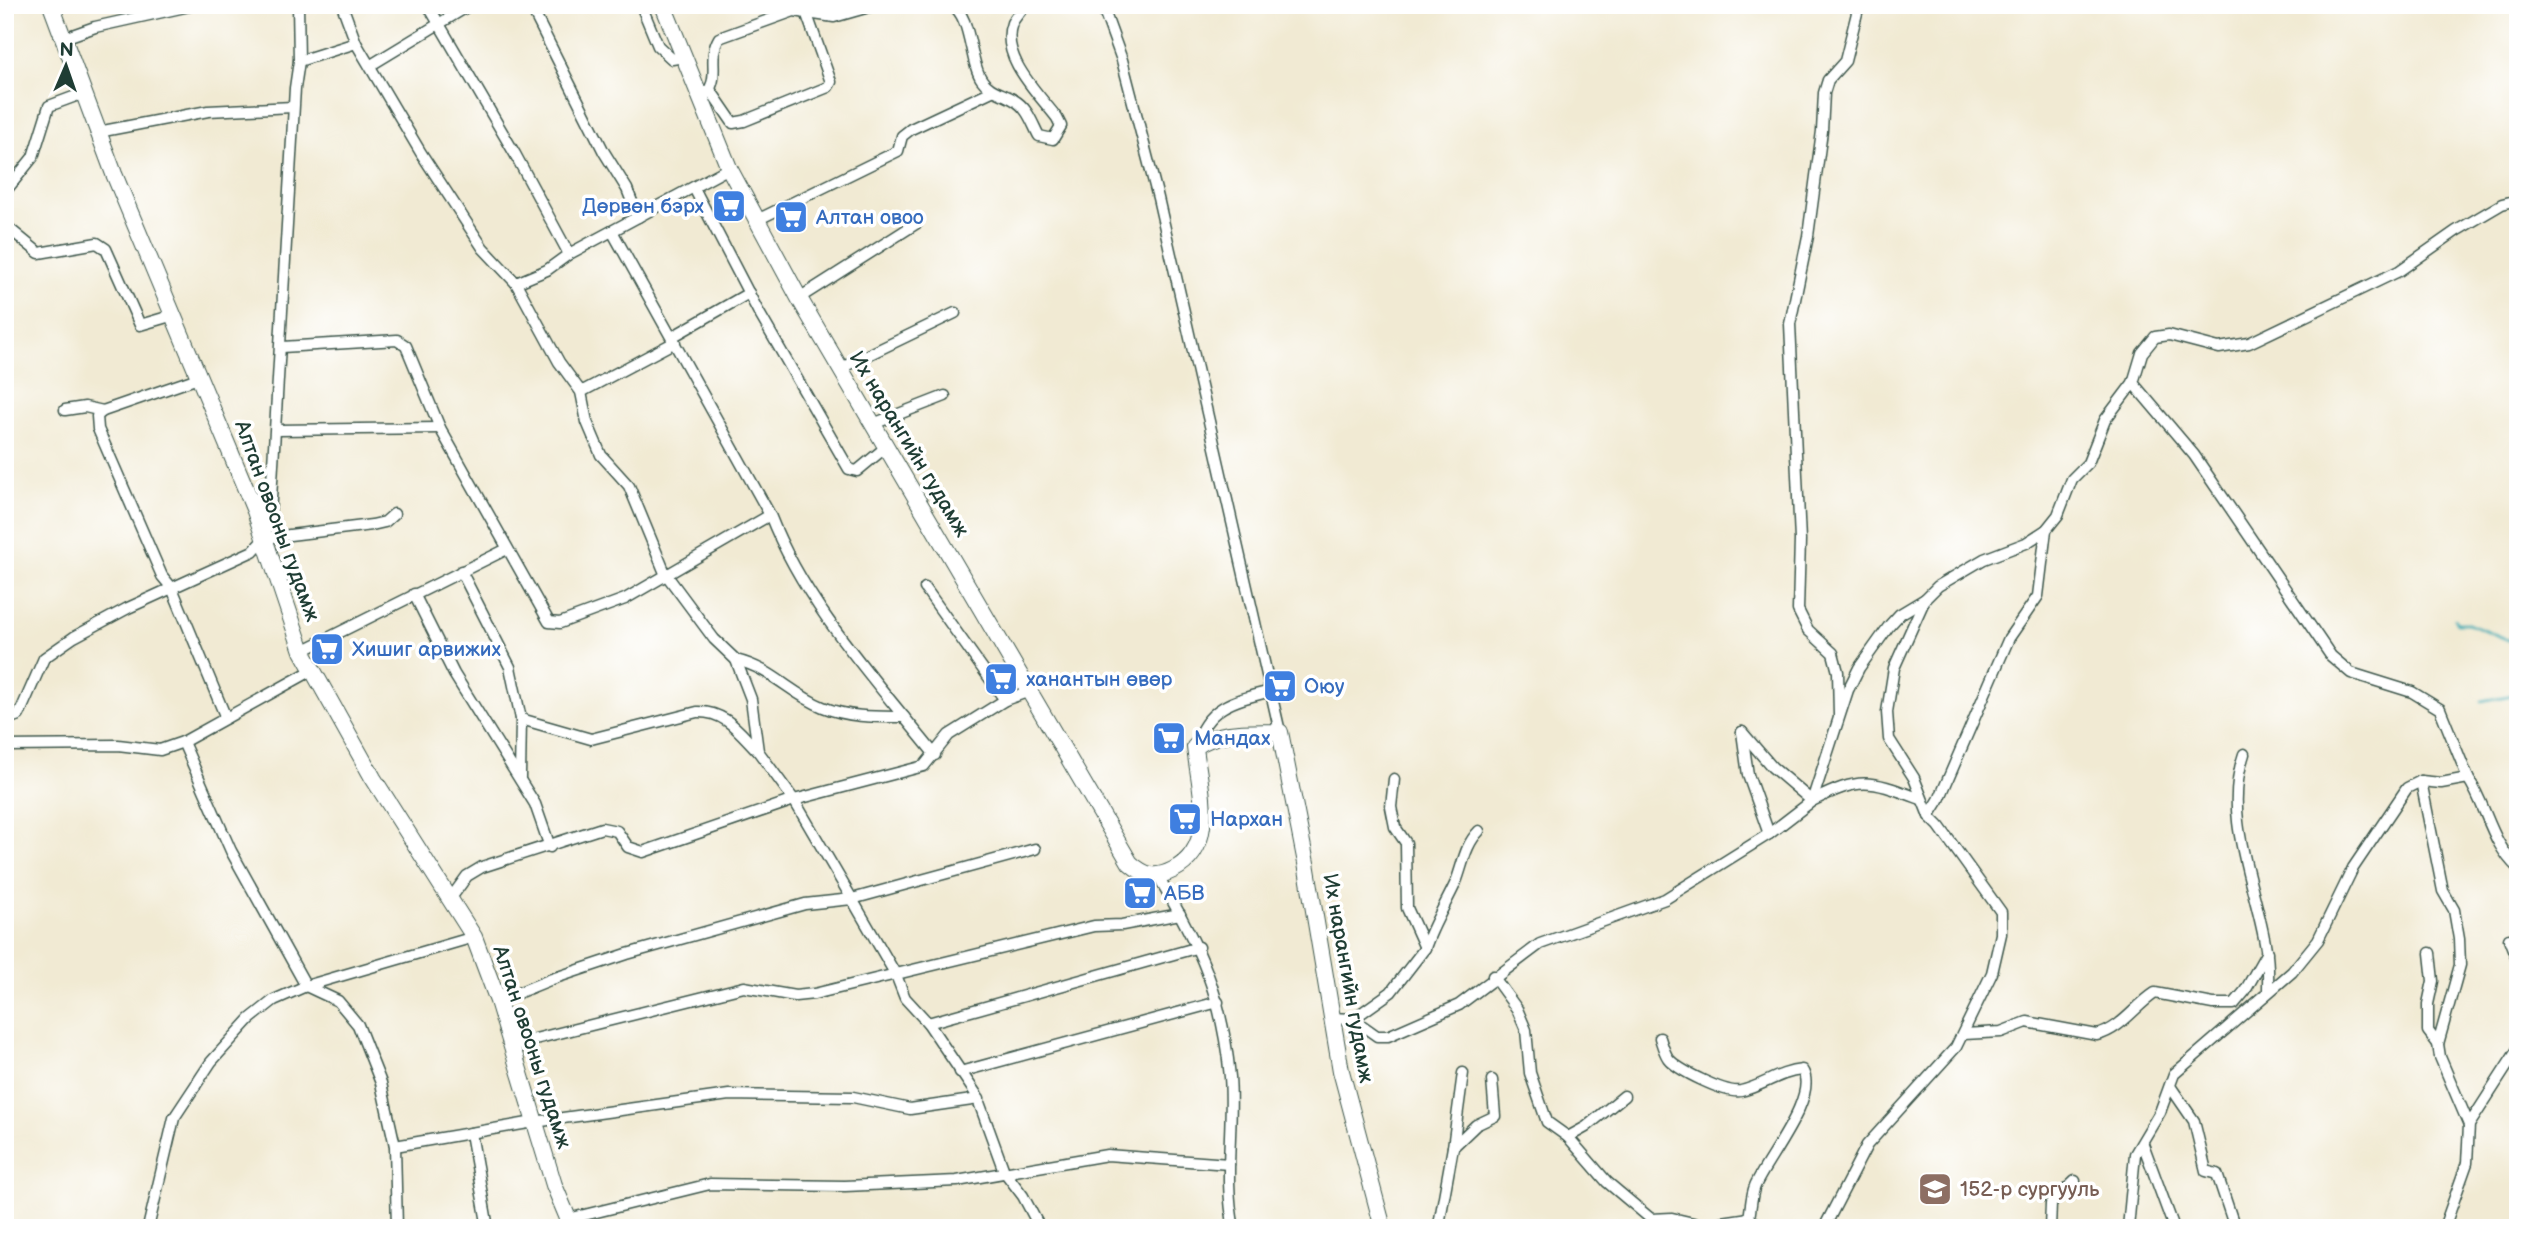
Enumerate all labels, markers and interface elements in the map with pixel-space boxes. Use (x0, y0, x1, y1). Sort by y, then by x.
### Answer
north arrow (32, 32, 102, 102)
text: N (59, 39, 74, 62)
supermarket icon: Дөрвөн бэрх (710, 187, 748, 225)
place label: Дөрвөн бэрх (582, 194, 704, 219)
supermarket icon: Алтан овоо (772, 198, 810, 236)
place label: Алтан овоо (815, 205, 924, 230)
street label: Их нарангийн гудамж (844, 347, 975, 542)
street label: Алтан овооны гудамж (229, 416, 325, 625)
supermarket icon: Хишиг арвижих (308, 630, 346, 668)
place label: Хишиг арвижих (352, 637, 502, 662)
supermarket icon: ханантын өвөр (982, 660, 1020, 698)
place label: ханантын өвөр (1026, 667, 1173, 692)
supermarket icon: Оюу (1261, 667, 1299, 705)
place label: Оюу (1304, 674, 1345, 699)
supermarket icon: Мандах (1150, 719, 1188, 757)
place label: Мандах (1194, 726, 1271, 751)
supermarket icon: Нархан (1166, 800, 1204, 838)
place label: Нархан (1210, 807, 1283, 832)
street label: Их нарангийн гудамж (1317, 871, 1379, 1085)
supermarket icon: АБВ (1121, 874, 1159, 912)
place label: АБВ (1163, 881, 1205, 906)
street label: Алтан овооны гудамж (487, 941, 577, 1152)
school or university icon: 152-р сургууль (1916, 1170, 1954, 1208)
place label: 152-р сургууль (1960, 1177, 2100, 1202)

